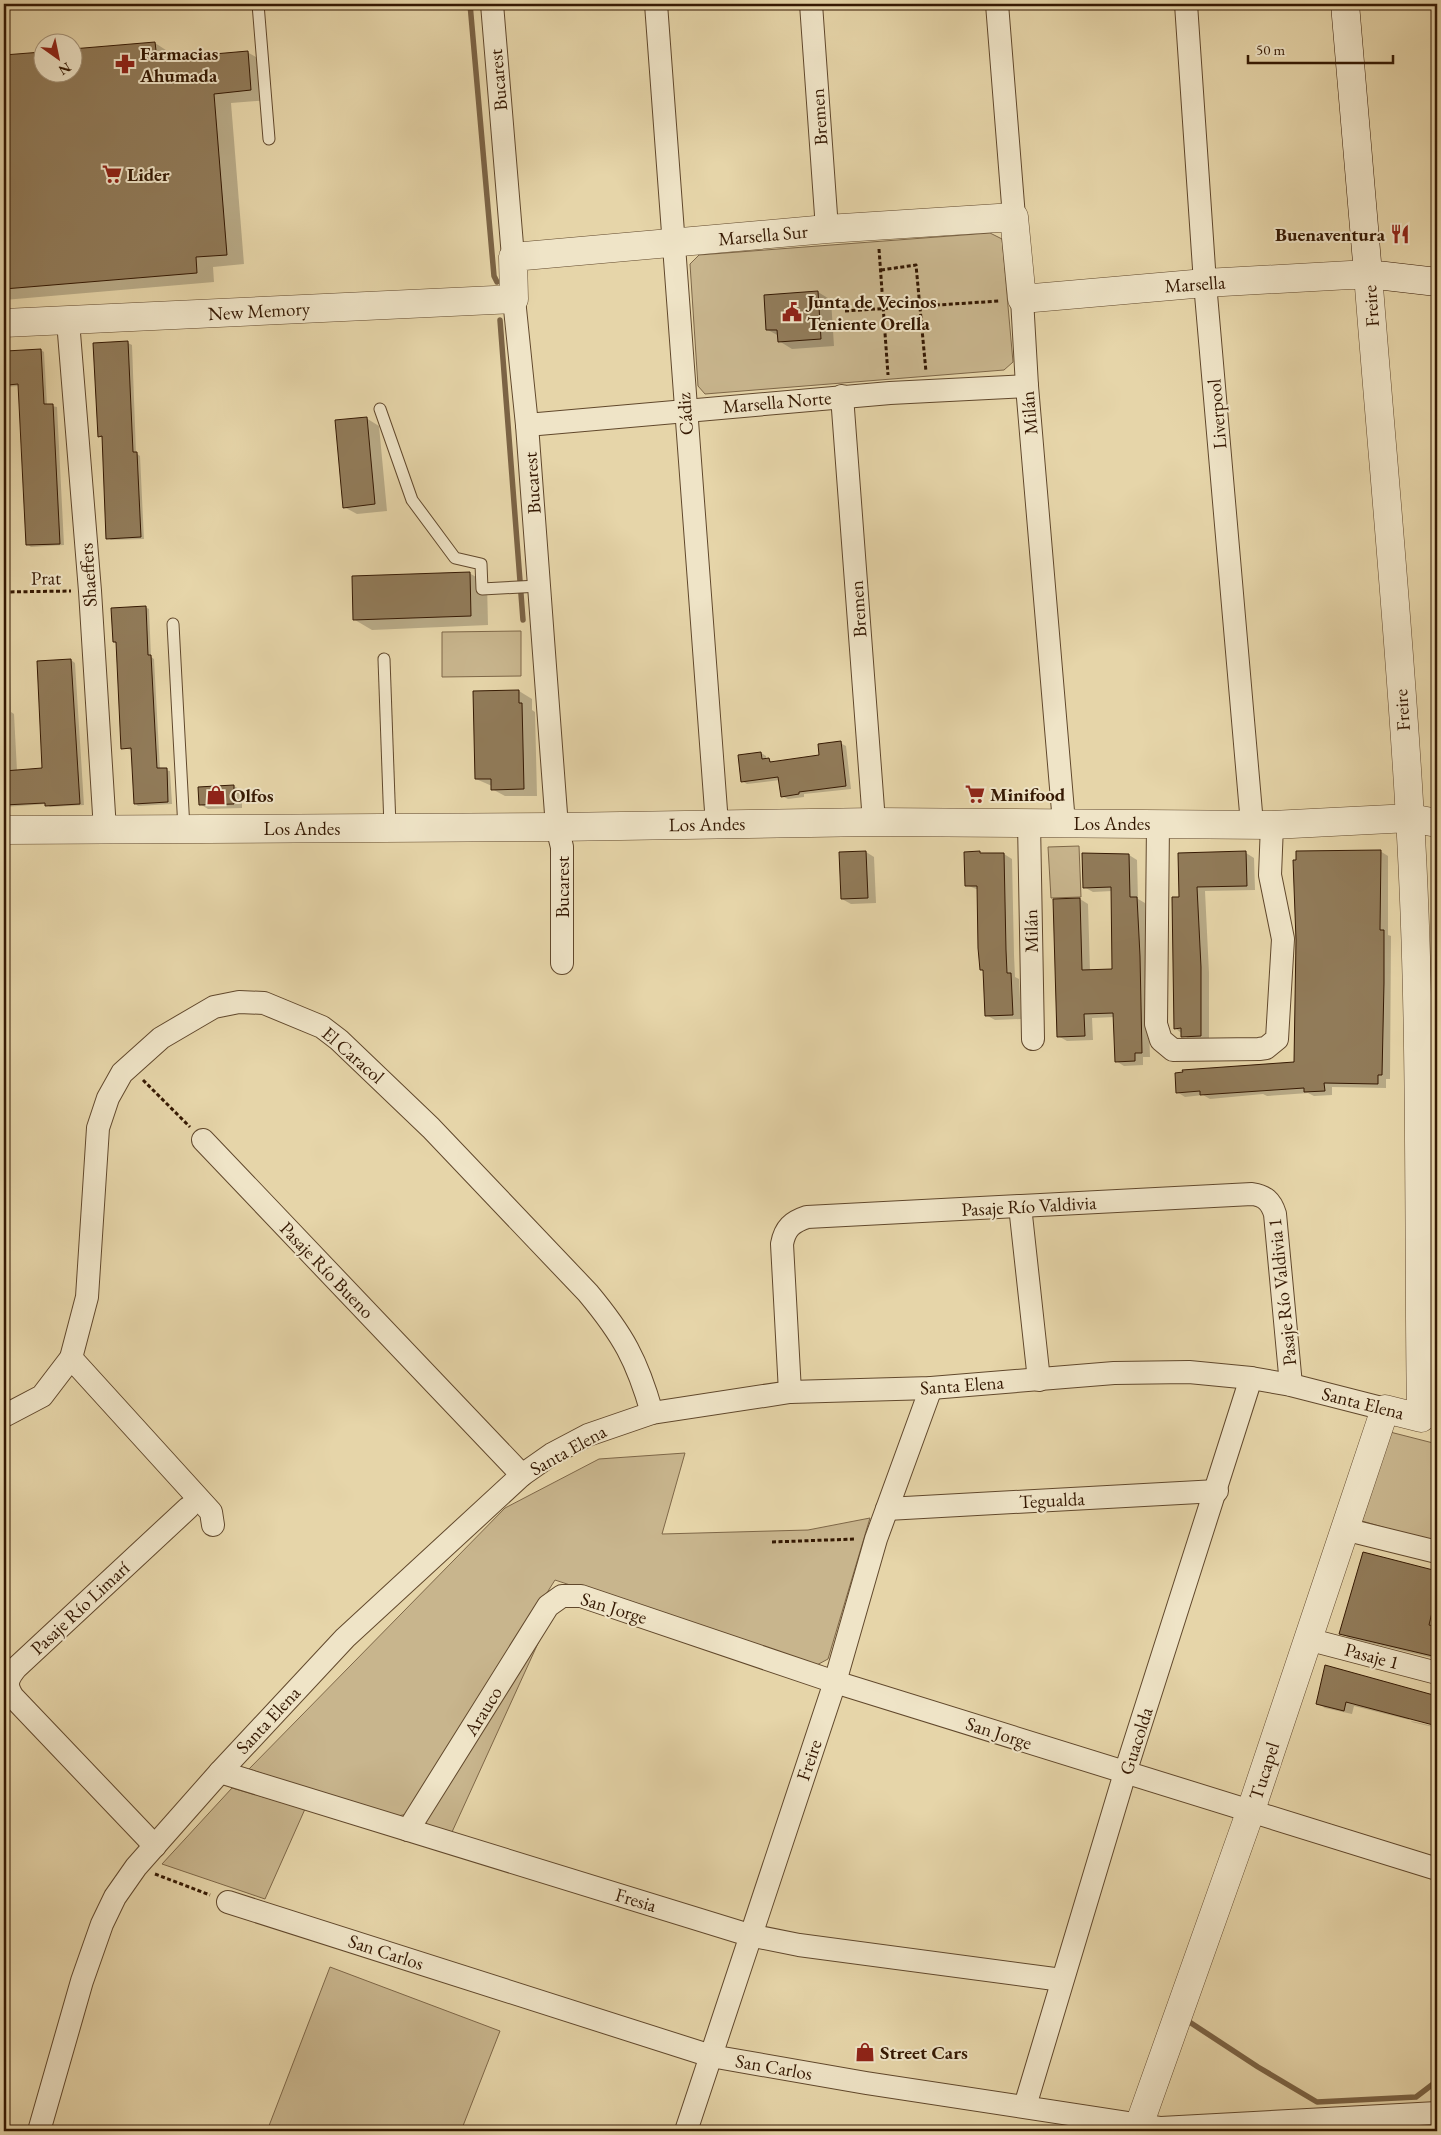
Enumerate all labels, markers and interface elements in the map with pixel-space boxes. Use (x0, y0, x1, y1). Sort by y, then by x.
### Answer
north arrow (32, 32, 82, 82)
scale bar (1248, 32, 1394, 64)
text: 50 m (1256, 40, 1285, 59)
place label: Farmacias Ahumada (139, 41, 219, 88)
street label: Bucarest (483, 48, 513, 112)
pharmacy icon: Farmacias Ahumada (114, 53, 136, 75)
text: N (55, 58, 75, 80)
street label: Bremen (805, 88, 833, 146)
place label: Lider (127, 162, 170, 187)
supermarket icon: Lider (101, 163, 123, 185)
street label: Marsella Sur (717, 219, 810, 251)
place label: Buenaventura (1275, 222, 1386, 247)
restaurant icon: Buenaventura (1389, 223, 1411, 245)
street label: Marsella (1164, 269, 1227, 299)
street label: Freire (1357, 284, 1385, 328)
place label: Junta de Vecinos Teniente Orella (805, 289, 937, 336)
street label: New Memory (207, 296, 311, 326)
public building icon: Junta de Vecinos Teniente Orella (781, 301, 803, 323)
street label: Liverpool (1201, 377, 1233, 450)
street label: Marsella Norte (722, 385, 832, 419)
street label: Milán (1015, 390, 1043, 436)
street label: Cádiz (671, 391, 699, 436)
street label: Bucarest (517, 451, 547, 515)
street label: Shaeffers (73, 542, 103, 608)
street label: Prat (31, 565, 61, 591)
street label: Bremen (844, 580, 872, 638)
street label: Freire (1388, 688, 1416, 732)
place label: Minifood (990, 782, 1066, 807)
place label: Olfos (231, 783, 274, 808)
supermarket icon: Minifood (964, 783, 986, 805)
shop icon: Olfos (205, 784, 227, 806)
street label: Los Andes (668, 811, 746, 837)
street label: Los Andes (1074, 811, 1150, 836)
street label: Los Andes (264, 816, 340, 841)
street label: Bucarest (550, 856, 575, 918)
street label: Milán (1018, 909, 1044, 953)
street label: El Caracol (316, 1021, 390, 1089)
street label: Pasaje Río Valdivia (961, 1190, 1098, 1222)
street label: Pasaje Río Bueno (274, 1216, 380, 1324)
street label: Pasaje Río Valdivia 1 (1262, 1217, 1302, 1367)
street label: Santa Elena (919, 1370, 1005, 1400)
street label: Santa Elena (1319, 1381, 1407, 1425)
street label: Santa Elena (525, 1418, 611, 1481)
street label: Tegualda (1019, 1486, 1086, 1514)
street label: Pasaje Río Limarí (25, 1555, 135, 1660)
street label: San Jorge (578, 1586, 650, 1630)
street label: Pasaje 1 (1342, 1637, 1402, 1675)
street label: Santa Elena (230, 1680, 306, 1759)
street label: Arauco (458, 1682, 508, 1741)
street label: Guacolda (1113, 1704, 1159, 1778)
street label: San Jorge (963, 1711, 1035, 1755)
street label: Freire (790, 1736, 828, 1784)
street label: Tucapel (1243, 1738, 1285, 1803)
street label: Fresia (612, 1882, 660, 1918)
street label: San Carlos (345, 1928, 427, 1976)
place label: Street Cars (880, 2040, 968, 2065)
shop icon: Street Cars (854, 2041, 876, 2063)
street label: San Carlos (734, 2048, 814, 2086)

